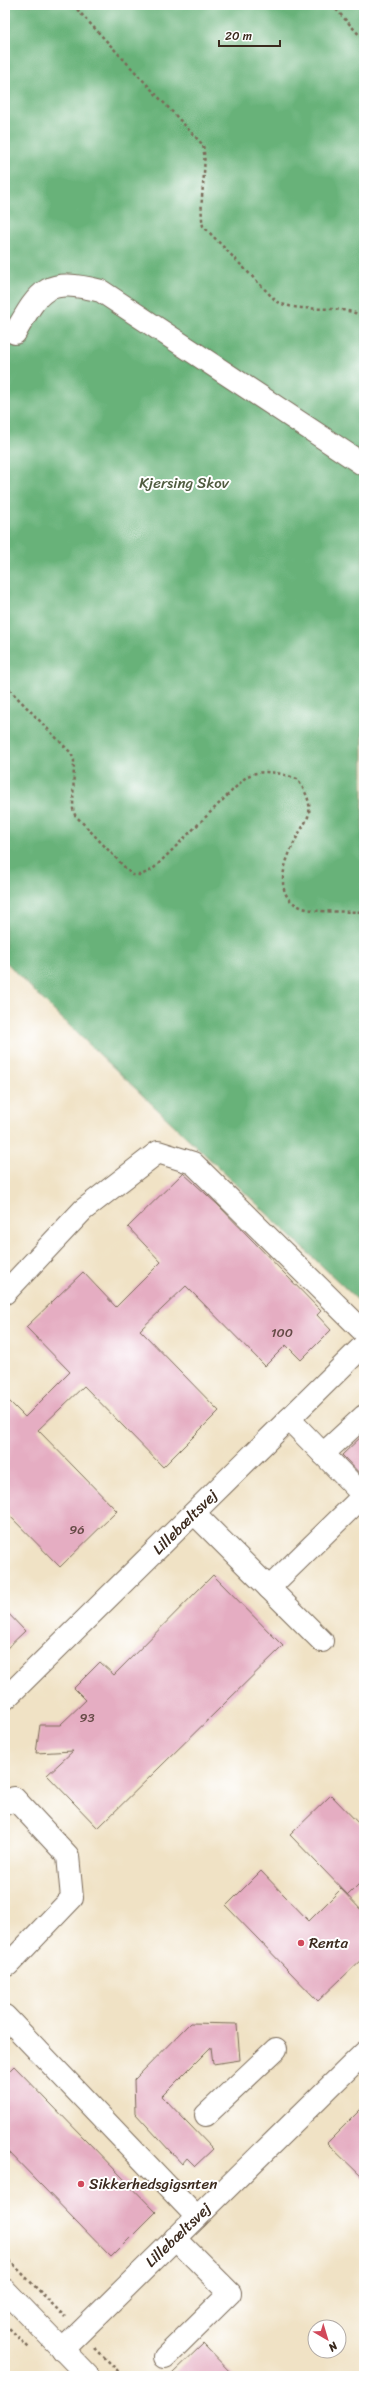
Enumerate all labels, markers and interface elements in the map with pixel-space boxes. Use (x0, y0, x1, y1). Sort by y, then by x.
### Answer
scale bar (219, 22, 280, 48)
text: 20 m (225, 25, 252, 47)
park label: Kjersing Skov (139, 470, 230, 496)
house number: 100 (271, 1321, 293, 1344)
street label: Lillebæltsvej (146, 1483, 224, 1561)
house number: 96 (69, 1518, 85, 1541)
house number: 93 (79, 1706, 95, 1729)
place label: Renta (309, 1930, 348, 1956)
marker: Renta (296, 1938, 306, 1948)
place label: Sikkerhedsgigsnten (89, 2171, 217, 2197)
marker: Sikkerhedsgigsnten (76, 2179, 86, 2189)
street label: Lillebæltsvej (139, 2196, 217, 2274)
north arrow (307, 2319, 347, 2359)
text: N (324, 2336, 342, 2357)

